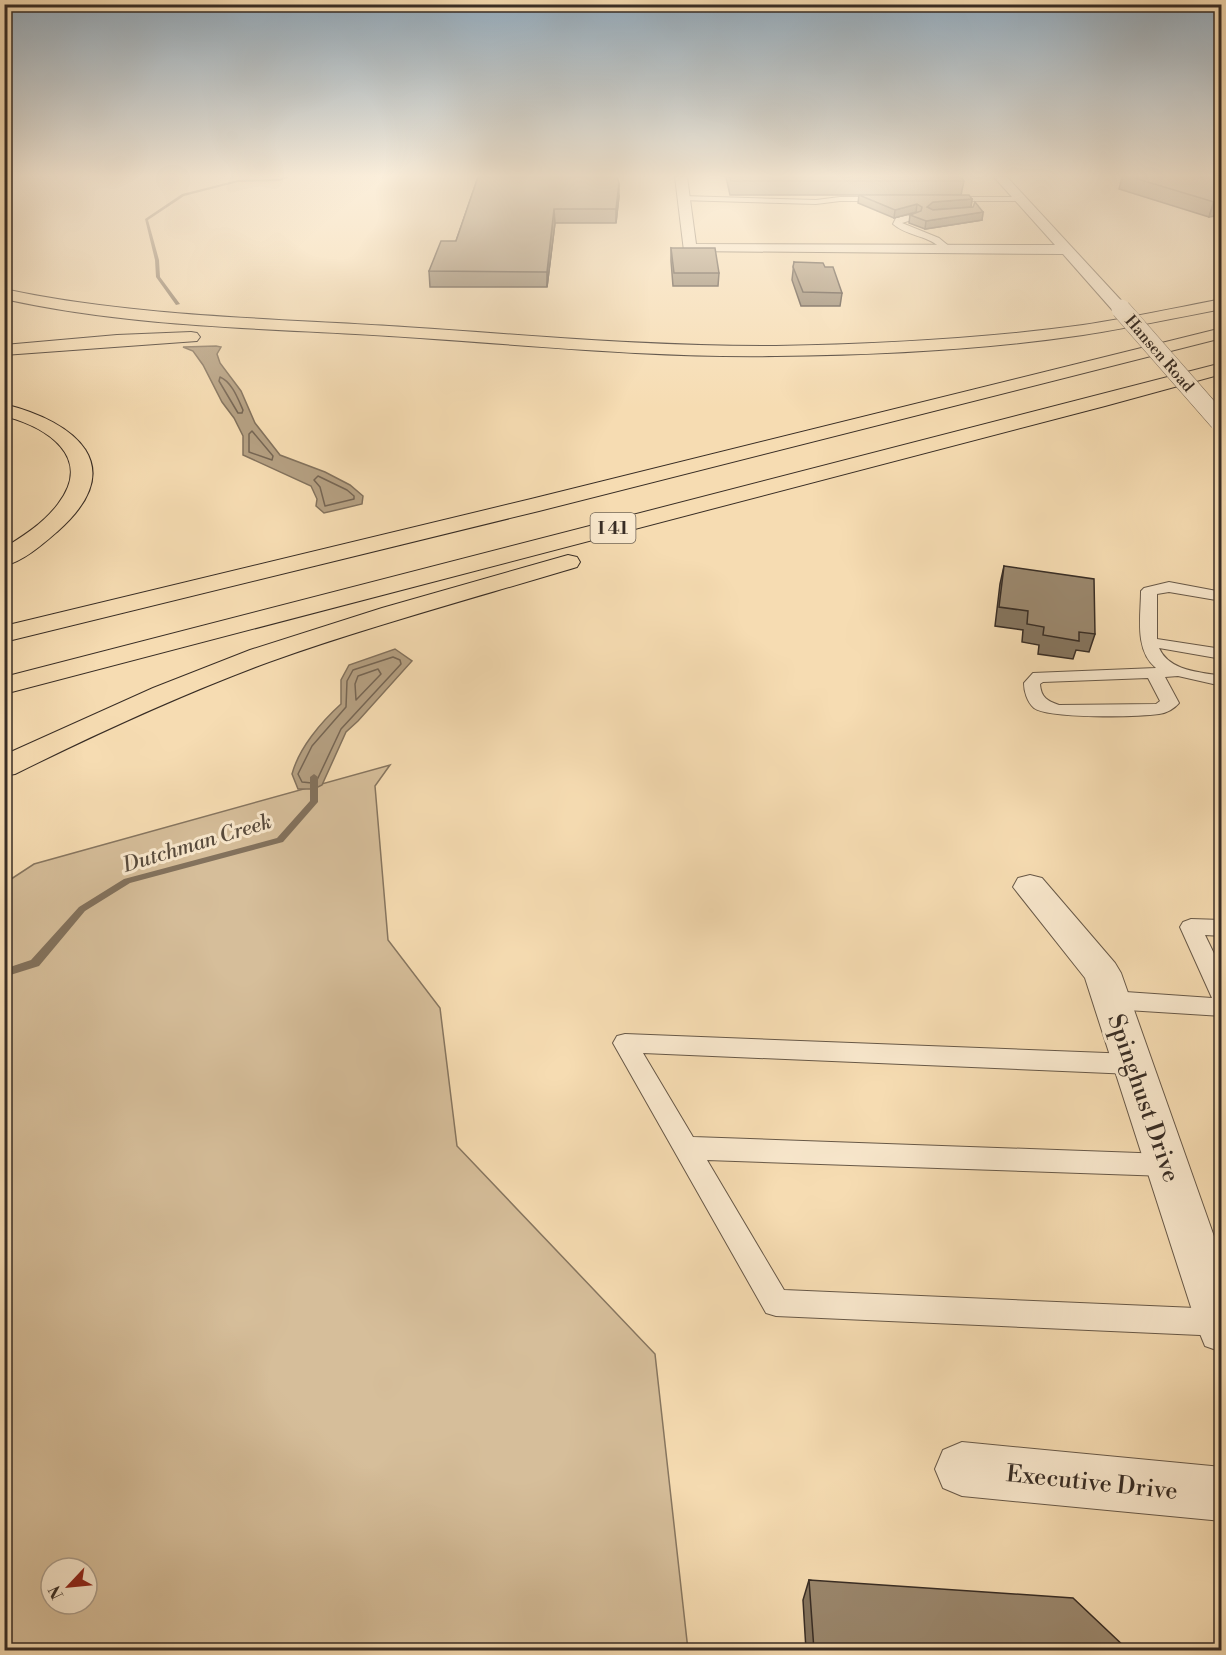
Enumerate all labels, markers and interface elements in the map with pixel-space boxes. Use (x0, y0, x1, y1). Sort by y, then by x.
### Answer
street label: Hansen Road (1120, 311, 1198, 396)
road number: I 41 (590, 513, 636, 543)
water label: Dutchman Creek (119, 809, 275, 879)
street label: Spinghust Drive (1100, 1010, 1186, 1186)
street label: Executive Drive (1005, 1459, 1179, 1507)
north arrow (39, 1556, 99, 1616)
text: N (45, 1582, 68, 1602)

